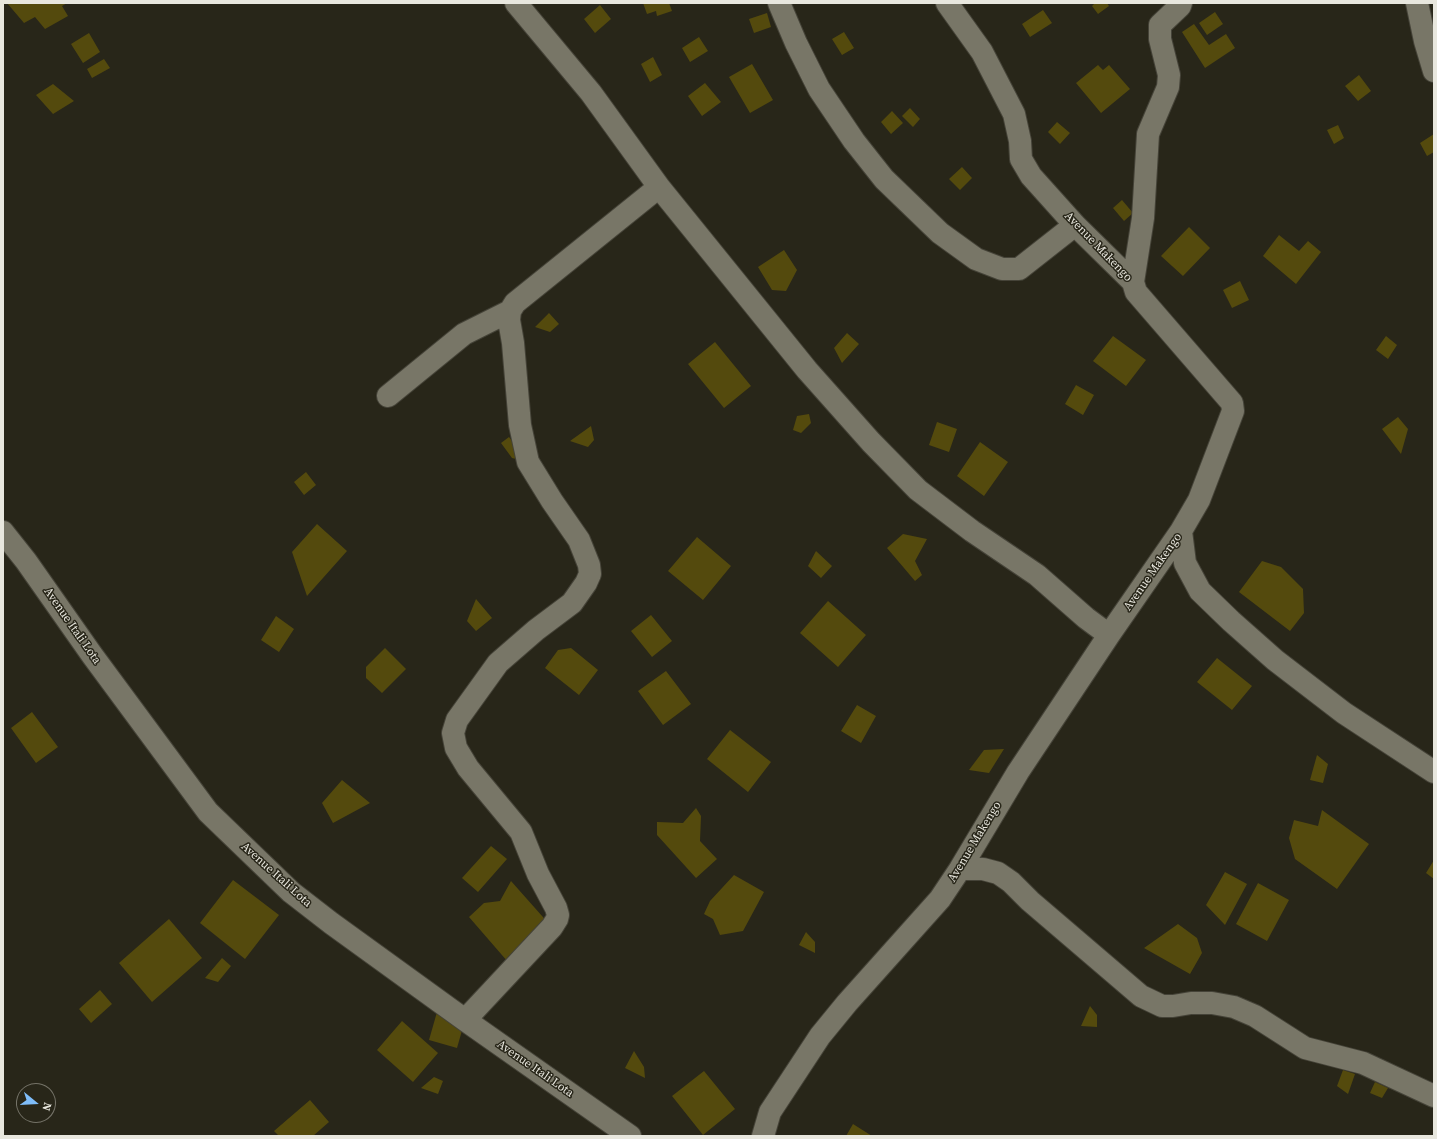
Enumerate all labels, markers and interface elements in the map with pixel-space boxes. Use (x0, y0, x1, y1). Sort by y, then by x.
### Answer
street label: Avenue Makengo (1061, 209, 1135, 285)
street label: Avenue Makengo (1121, 530, 1185, 614)
street label: Avenue Itali Lota (40, 585, 104, 667)
street label: Avenue Makengo (945, 799, 1005, 885)
street label: Avenue Itali Lota (238, 840, 314, 910)
street label: Avenue Itali Lota (494, 1037, 576, 1101)
north arrow (16, 1083, 56, 1123)
text: N (39, 1100, 55, 1113)

